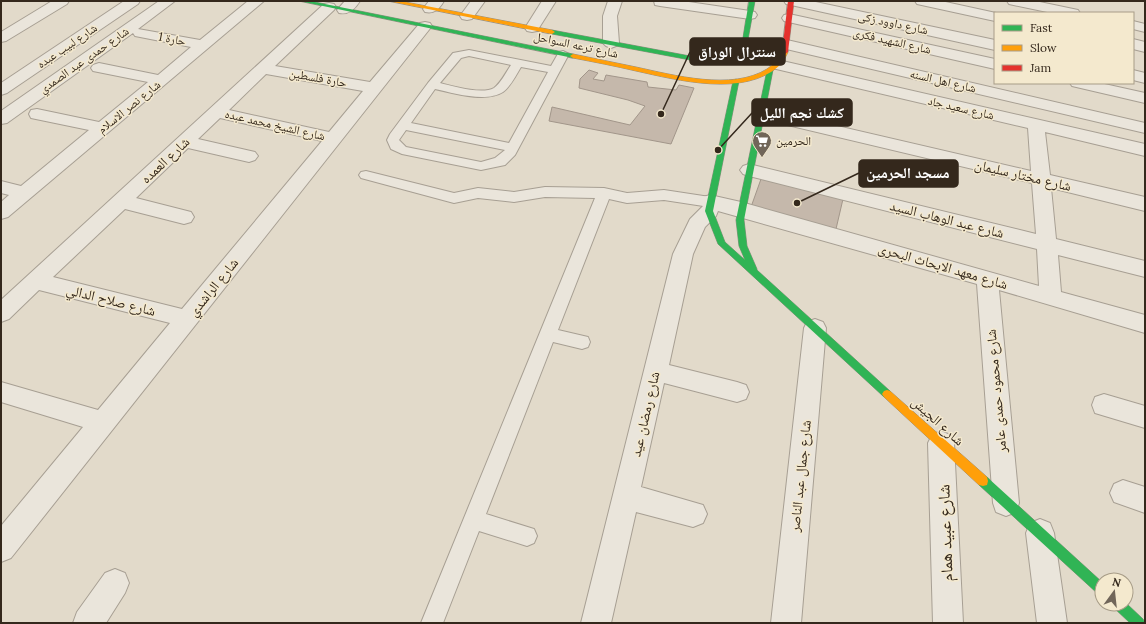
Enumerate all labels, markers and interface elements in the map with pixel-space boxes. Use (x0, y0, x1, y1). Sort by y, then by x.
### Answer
street label: شارع داوود زكى (857, 8, 929, 38)
legend (994, 12, 1134, 84)
street label: شارع لبيب عبده (34, 20, 100, 72)
text: Fast (1030, 20, 1053, 35)
street label: شارع حمدى عبد الصمدي (36, 23, 133, 99)
street label: شارع الشهيد فكرى (851, 24, 933, 58)
street label: شارع ترعه السواحل (532, 28, 620, 62)
street label: حارة 1 (157, 29, 187, 49)
callout: سنترال الوراق (690, 38, 785, 65)
text: Slow (1030, 40, 1057, 55)
text: سنترال الوراق (698, 42, 776, 61)
text: Jam (1029, 60, 1051, 75)
street label: حارة فلسطين (288, 65, 348, 90)
street label: شارع اهل السنه (908, 66, 978, 96)
street label: شارع نصر الاسلام (94, 77, 164, 137)
street label: شارع سعيد جاد (926, 93, 996, 123)
callout: كشك نجم الليل (752, 99, 852, 126)
text: كشك نجم الليل (760, 103, 845, 123)
street label: شارع الشيخ محمد عبده (223, 106, 327, 144)
supermarket icon: الحرمين (751, 130, 773, 158)
street label: شارع العمده (137, 133, 194, 188)
place label: الحرمين (776, 133, 811, 148)
street label: شارع مختار سليمان (973, 155, 1073, 196)
callout: مسجد الحرمين (859, 160, 958, 187)
text: مسجد الحرمين (866, 163, 950, 182)
street label: شارع عبد الوهاب السيد (888, 196, 1006, 243)
street label: شارع معهد الابحاث البحرى (876, 239, 1010, 294)
street label: شارع الراشدي (184, 254, 244, 322)
street label: شارع صلاح الدالي (64, 280, 157, 322)
street label: شارع محمود حمدى عامر (982, 328, 1011, 455)
street label: شارع رمضان عيد (626, 370, 665, 459)
street label: شارع الجيش (907, 392, 968, 450)
street label: شارع جمال عبد الناصر (785, 419, 816, 534)
street label: شارع عبيد همام (932, 484, 959, 582)
north arrow (1094, 572, 1134, 612)
text: N (1111, 574, 1123, 590)

